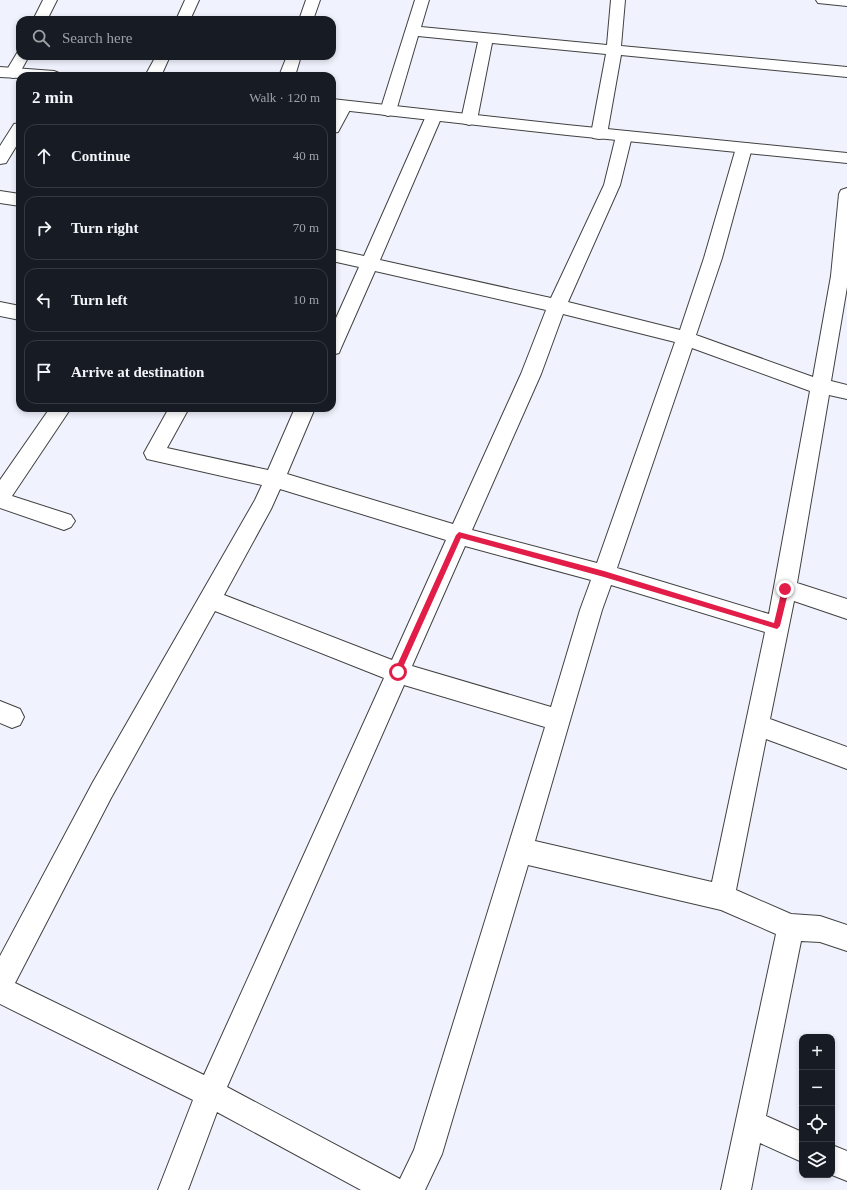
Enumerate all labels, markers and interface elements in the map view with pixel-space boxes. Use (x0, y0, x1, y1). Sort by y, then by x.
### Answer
search box (16, 16, 336, 60)
icon: search (30, 27, 52, 49)
text: Search here (62, 30, 132, 46)
text: 2 min (32, 88, 73, 107)
text: Walk · 120 m (249, 90, 320, 105)
icon: ahead (33, 145, 55, 167)
text: Continue (71, 148, 130, 164)
text: 40 m (293, 148, 319, 163)
icon: right (33, 217, 55, 239)
text: Turn right (71, 220, 138, 236)
text: 70 m (293, 220, 319, 235)
icon: left (33, 289, 55, 311)
text: Turn left (71, 292, 128, 308)
text: 10 m (293, 292, 319, 307)
icon: arrive (33, 361, 55, 383)
text: Arrive at destination (71, 364, 204, 380)
route end (776, 580, 794, 598)
route start (389, 663, 407, 681)
map controls (799, 1034, 835, 1178)
button: + (799, 1034, 835, 1070)
button: − (799, 1070, 835, 1106)
button: locate (799, 1106, 835, 1142)
button: layers (799, 1142, 835, 1178)

